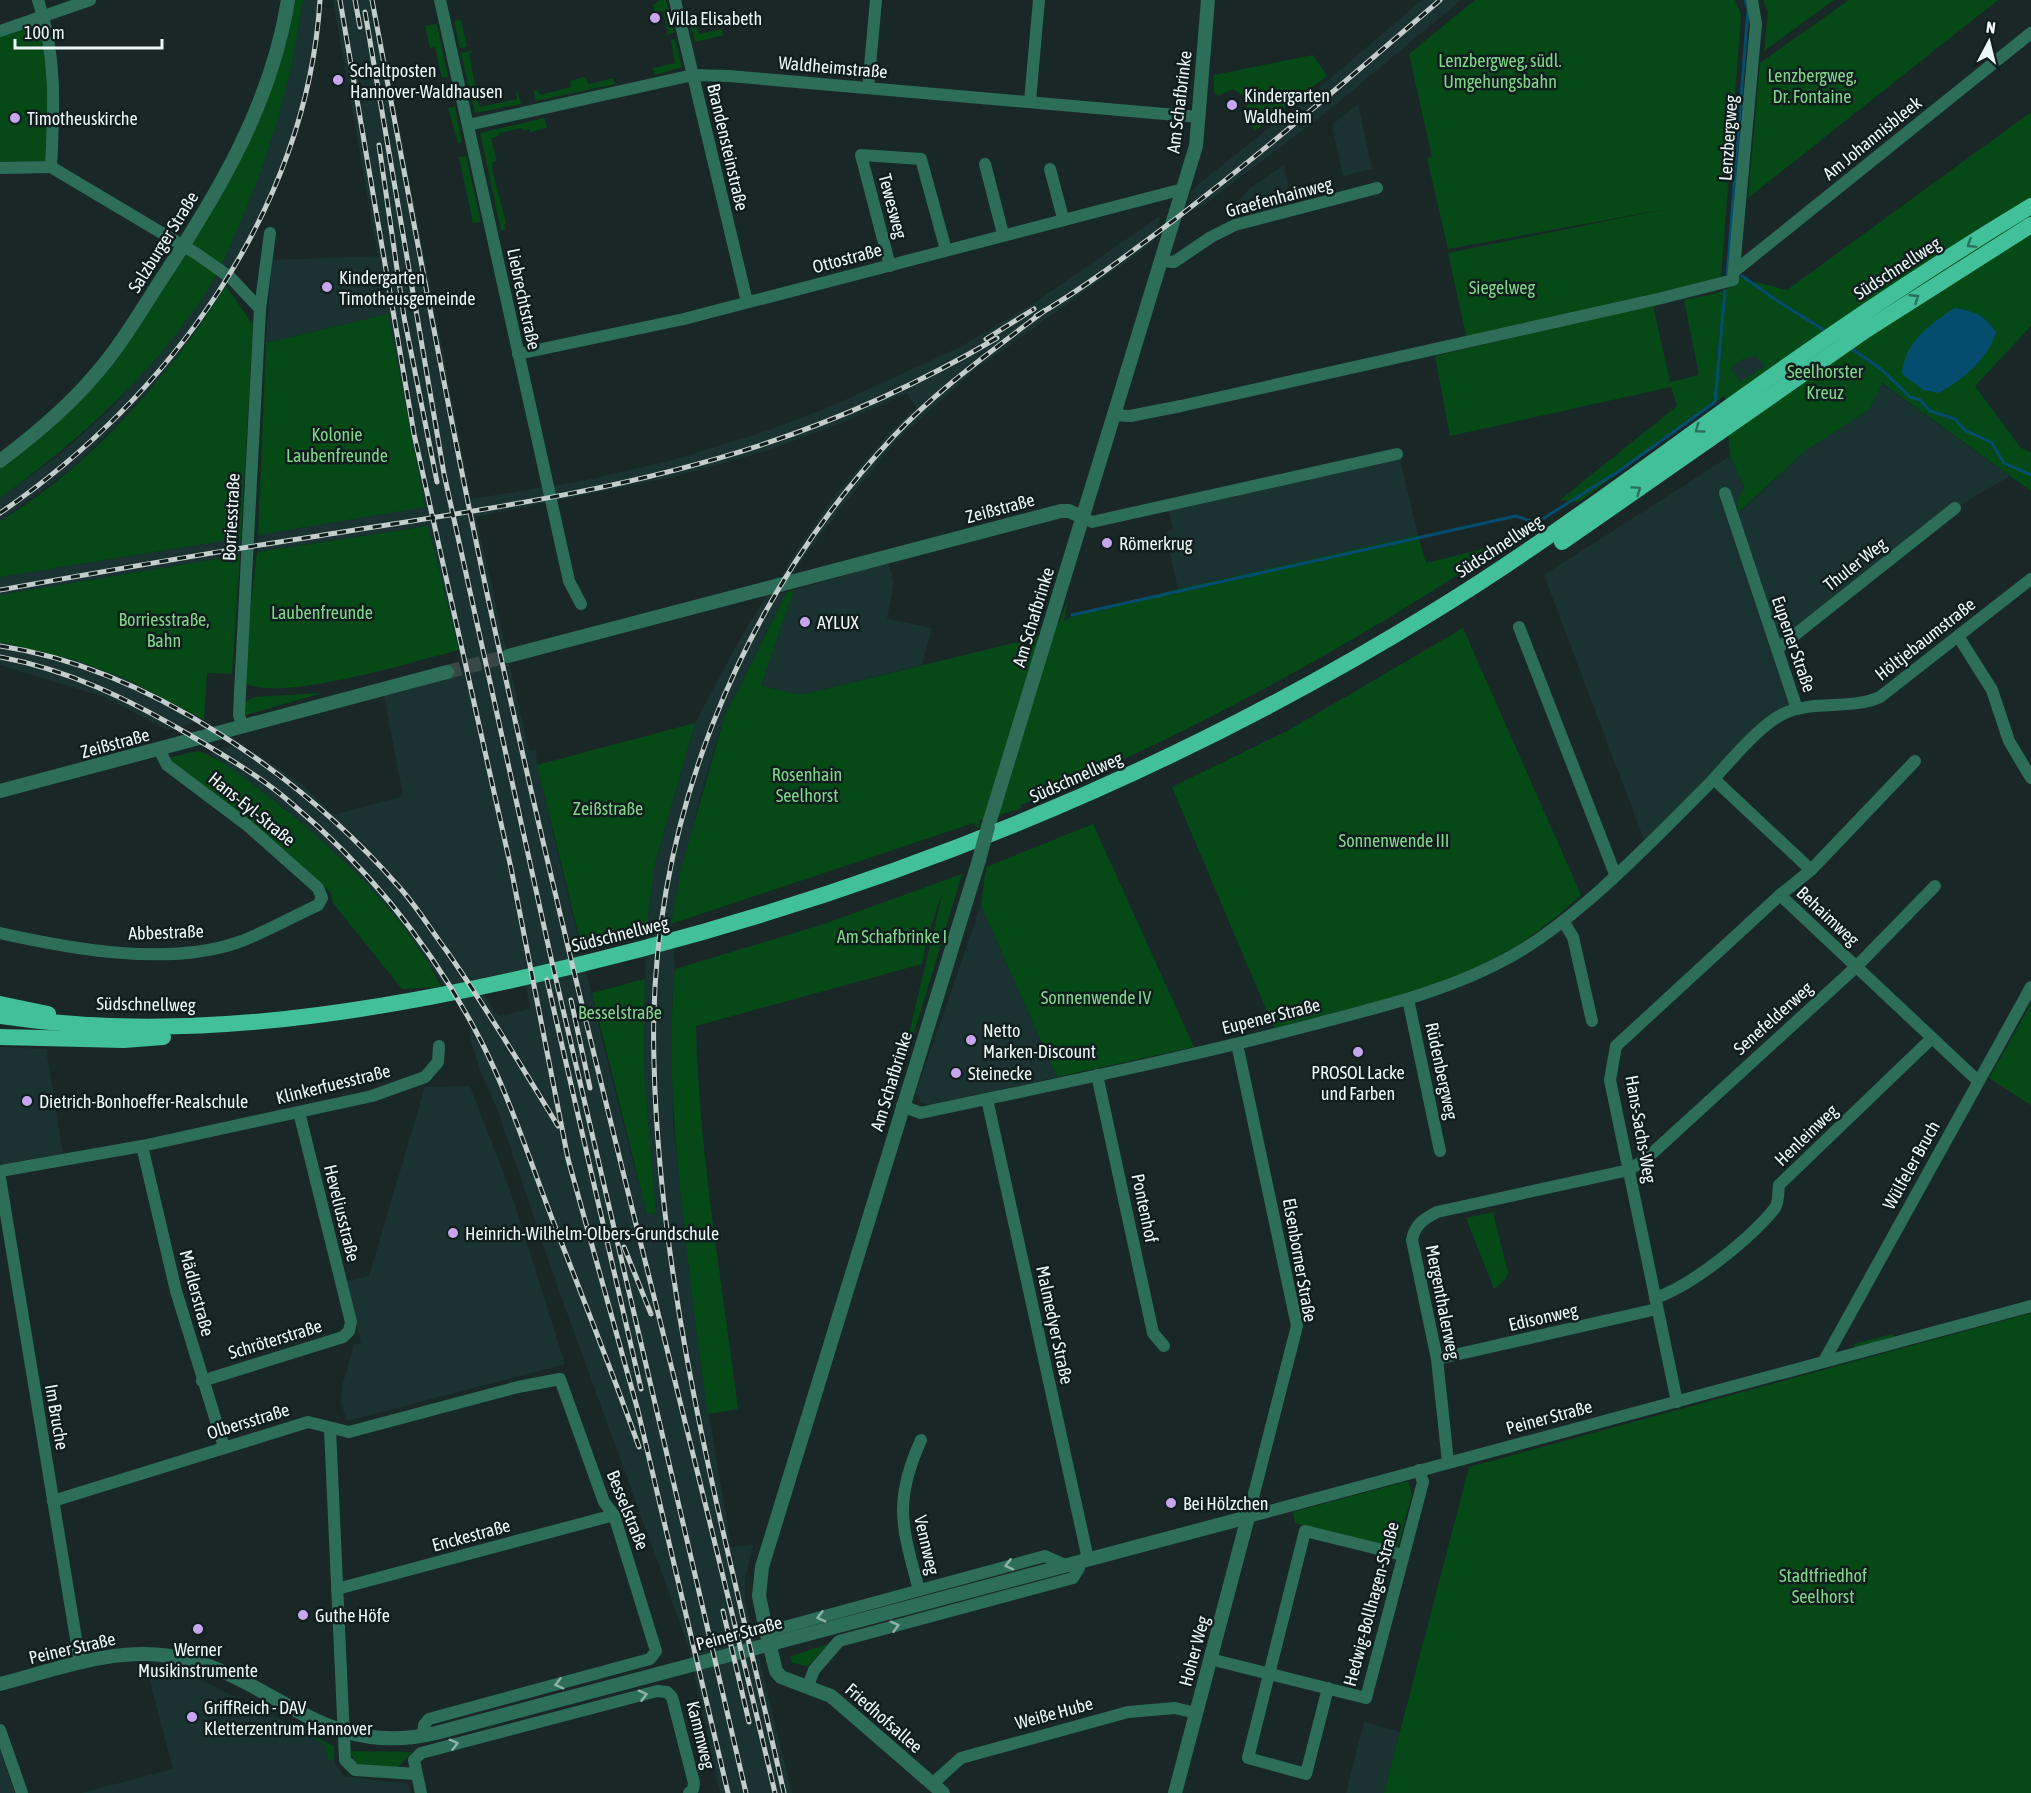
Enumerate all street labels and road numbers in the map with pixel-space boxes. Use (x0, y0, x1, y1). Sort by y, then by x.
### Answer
street label: Am Schafbrinke (1162, 50, 1196, 154)
street label: Waldheimstraße (778, 52, 888, 82)
street label: Brandensteinstraße (703, 81, 753, 213)
street label: Am Johannisbleek (1818, 92, 1926, 184)
street label: Lenzbergweg (1715, 94, 1741, 182)
street label: Tewesweg (874, 171, 912, 241)
street label: Graefenhainweg (1223, 173, 1335, 221)
street label: Salzburger Straße (124, 188, 202, 296)
street label: Südschnellweg (1850, 232, 1945, 304)
street label: Ottostraße (810, 239, 884, 277)
street label: Liebrechtstraße (503, 246, 545, 352)
street label: Borriesstraße (218, 473, 244, 561)
street label: Zeißstraße (963, 489, 1037, 527)
street label: Südschnellweg (1452, 510, 1547, 582)
street label: Thuler Weg (1819, 533, 1891, 595)
street label: Am Schafbrinke (1008, 565, 1058, 669)
street label: Eupener Straße (1768, 593, 1820, 695)
street label: Höltjebaumstraße (1871, 593, 1979, 685)
street label: Zeißstraße (78, 724, 152, 762)
street label: Südschnellweg (1026, 747, 1126, 807)
street label: Hans-Eyl-Straße (204, 768, 300, 850)
street label: Behaimweg (1793, 882, 1864, 950)
street label: Südschnellweg (569, 912, 671, 956)
street label: Abbestraße (128, 920, 204, 944)
street label: Senefelderweg (1729, 977, 1817, 1059)
street label: Südschnellweg (96, 993, 196, 1015)
street label: Eupener Straße (1220, 994, 1322, 1038)
street label: Rüdenbergweg (1421, 1020, 1463, 1122)
street label: Am Schafbrinke (866, 1029, 916, 1133)
street label: Klinkerfuesstraße (274, 1060, 392, 1108)
street label: Hans-Sachs-Weg (1621, 1073, 1661, 1185)
street label: Henleinweg (1770, 1100, 1842, 1170)
street label: Wülfeler Bruch (1878, 1117, 1944, 1213)
street label: Heveliusstraße (320, 1162, 364, 1264)
street label: Pontenhof (1127, 1172, 1163, 1244)
street label: Elsenborner Straße (1279, 1196, 1321, 1324)
street label: Mergenthalerweg (1422, 1243, 1464, 1361)
street label: Mädlerstraße (175, 1248, 219, 1338)
street label: Malmedyer Straße (1032, 1264, 1078, 1386)
street label: Edisonweg (1506, 1299, 1580, 1335)
street label: Schröterstraße (226, 1315, 324, 1363)
street label: Im Bruche (41, 1383, 73, 1451)
street label: Peiner Straße (1504, 1395, 1594, 1439)
street label: Olbersstraße (204, 1399, 292, 1443)
street label: Besselstraße (603, 1467, 653, 1553)
street label: Vennweg (910, 1513, 944, 1577)
street label: Enckestraße (430, 1514, 512, 1556)
street label: Hedwig-Bollhagen-Straße (1339, 1520, 1403, 1688)
street label: Peiner Straße (694, 1611, 784, 1655)
street label: Hoher Weg (1175, 1613, 1214, 1689)
street label: Peiner Straße (27, 1628, 117, 1668)
street label: Friedhofsallee (841, 1679, 927, 1757)
street label: Weiße Hube (1013, 1693, 1095, 1733)
street label: Kammweg (682, 1699, 720, 1771)

